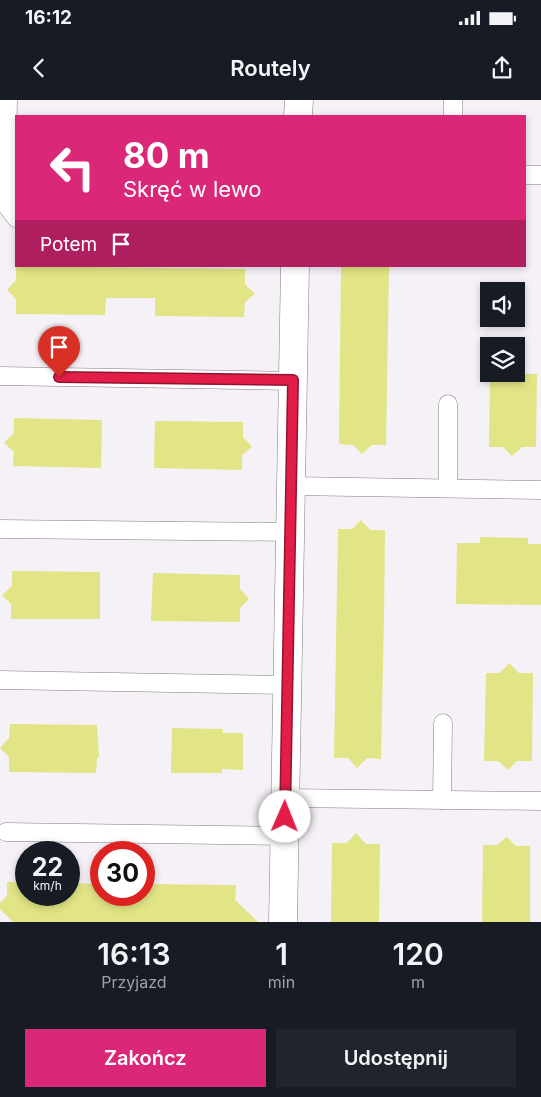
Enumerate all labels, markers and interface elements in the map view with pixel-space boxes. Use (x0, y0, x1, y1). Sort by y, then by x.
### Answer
text: 16:12 (25, 6, 72, 29)
icon: back (25, 54, 53, 82)
icon: share (488, 54, 516, 82)
text: Routely (230, 55, 311, 81)
text: 80 m (123, 134, 210, 176)
icon: left (40, 135, 105, 200)
text: Skręć w lewo (123, 176, 261, 202)
icon: arrive (107, 230, 135, 258)
text: Potem (40, 233, 97, 256)
map controls (480, 282, 525, 382)
button: sound (480, 282, 525, 327)
pin (38, 326, 80, 377)
icon: arrive (45, 333, 73, 361)
button: layers (480, 337, 525, 382)
position arrow (258, 790, 310, 842)
speed limit sign: 30 (90, 841, 155, 906)
text: 22 (32, 852, 63, 882)
text: km/h (33, 878, 62, 893)
text: 16:13 (97, 936, 171, 972)
text: 1 (275, 936, 288, 972)
text: 120 (393, 936, 444, 972)
text: Przyjazd (101, 972, 167, 992)
text: min (268, 972, 295, 992)
text: m (411, 972, 425, 992)
button: Zakończ (25, 1029, 266, 1087)
button: Udostępnij (276, 1029, 516, 1087)

